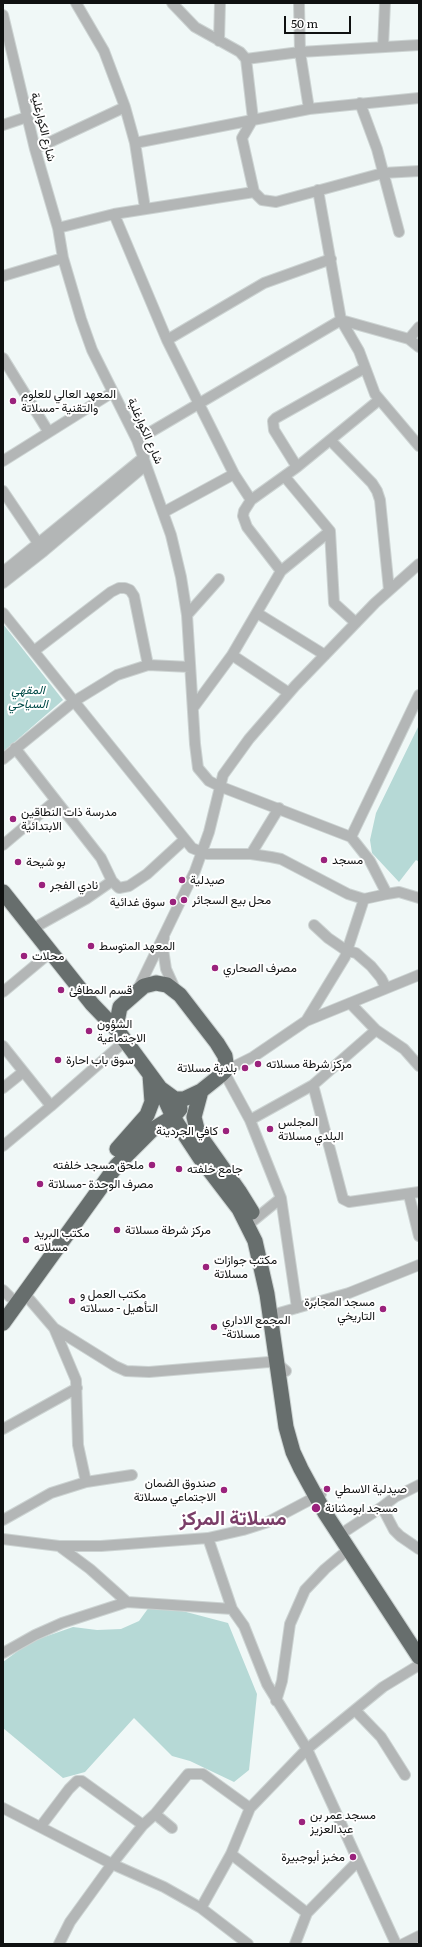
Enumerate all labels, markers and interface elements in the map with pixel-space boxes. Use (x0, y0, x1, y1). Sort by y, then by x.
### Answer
scale bar (286, 8, 353, 34)
text: 50 m (291, 14, 318, 32)
street label: شارع الكوارغلية (27, 91, 59, 163)
place label: المعهد العالي للعلوم والتقنية -مسلاتة (21, 387, 116, 415)
marker: المعهد العالي للعلوم والتقنية -مسلاتة (8, 396, 18, 406)
street label: شارع الكوارغلية (124, 396, 166, 466)
park label: المقهي السياحي (8, 683, 48, 711)
place label: مدرسة ذات النطاقين الابتدائية (21, 805, 117, 833)
marker: مدرسة ذات النطاقين الابتدائية (8, 814, 18, 824)
place label: مسجد (332, 853, 363, 867)
place label: بو شيحة (26, 855, 65, 869)
marker: مسجد (319, 855, 329, 865)
marker: بو شيحة (13, 857, 23, 867)
place label: صيدلية (190, 873, 225, 887)
marker: صيدلية (177, 875, 187, 885)
place label: نادي الفجر (50, 878, 98, 892)
marker: نادي الفجر (37, 880, 47, 890)
place label: محل بيع السجائر (192, 893, 271, 907)
place label: سوق غدائية (110, 895, 165, 909)
marker: محل بيع السجائر (179, 895, 189, 905)
marker: سوق غدائية (168, 897, 178, 907)
place label: المعهد المتوسط (99, 939, 175, 953)
marker: المعهد المتوسط (86, 941, 96, 951)
place label: محلات (32, 949, 64, 963)
marker: محلات (19, 951, 29, 961)
place label: مصرف الصحاري (223, 961, 297, 975)
marker: مصرف الصحاري (210, 963, 220, 973)
place label: قسم المطافئ (69, 983, 132, 997)
marker: قسم المطافئ (56, 985, 66, 995)
place label: الشؤون الاجتماعية (97, 1017, 146, 1045)
marker: الشؤون الاجتماعية (84, 1026, 94, 1036)
place label: سوق باب احارة (66, 1053, 134, 1067)
marker: سوق باب احارة (53, 1055, 63, 1065)
place label: مركز شرطة مسلاته (266, 1057, 352, 1071)
marker: مركز شرطة مسلاته (253, 1059, 263, 1069)
place label: بلدية مسلاتة (177, 1061, 237, 1075)
marker: بلدية مسلاتة (240, 1063, 250, 1073)
place label: المجلس البلدي مسلاتة (278, 1115, 343, 1143)
place label: كافي الجردينة (156, 1124, 218, 1138)
marker: المجلس البلدي مسلاتة (265, 1124, 275, 1134)
marker: كافي الجردينة (221, 1126, 231, 1136)
place label: ملحق مسجد خلفته (53, 1158, 144, 1172)
marker: ملحق مسجد خلفته (147, 1160, 157, 1170)
place label: جامع خلفته (187, 1162, 243, 1176)
marker: جامع خلفته (174, 1164, 184, 1174)
place label: مصرف الوحدة -مسلاتة (48, 1177, 154, 1191)
marker: مصرف الوحدة -مسلاتة (35, 1179, 45, 1189)
place label: مركز شرطة مسلاتة (125, 1223, 211, 1237)
marker: مركز شرطة مسلاتة (112, 1225, 122, 1235)
place label: مكتب البريد مسلاته (34, 1226, 90, 1254)
marker: مكتب البريد مسلاته (21, 1235, 31, 1245)
place label: مكتب جوازات مسلاتة (214, 1253, 277, 1281)
marker: مكتب جوازات مسلاتة (201, 1262, 211, 1272)
place label: مكتب العمل و التأهيل - مسلاته (80, 1287, 158, 1315)
place label: مسجد المجابرة التاريخي (304, 1295, 375, 1323)
marker: مكتب العمل و التأهيل - مسلاته (67, 1296, 77, 1306)
marker: مسجد المجابرة التاريخي (378, 1304, 388, 1314)
place label: المجمع الاداري -مسلاتة (222, 1313, 290, 1341)
marker: المجمع الاداري -مسلاتة (209, 1322, 219, 1332)
place label: صندوق الضمان الاجتماعي مسلاتة (134, 1476, 216, 1504)
place label: صيدلية الاسطي (335, 1482, 407, 1496)
marker: صيدلية الاسطي (322, 1484, 332, 1494)
marker: صندوق الضمان الاجتماعي مسلاتة (219, 1485, 229, 1495)
place label: مسجد ابومثنانة (325, 1501, 398, 1515)
marker: مسجد ابومثنانة (310, 1502, 322, 1514)
district label: مسلاتة المركز (179, 1507, 287, 1531)
place label: مسجد عمر بن عبدالعزيز (310, 1808, 376, 1836)
marker: مسجد عمر بن عبدالعزيز (297, 1817, 307, 1827)
place label: مخبز أبوجبيرة (281, 1850, 345, 1864)
marker: مخبز أبوجبيرة (348, 1852, 358, 1862)

